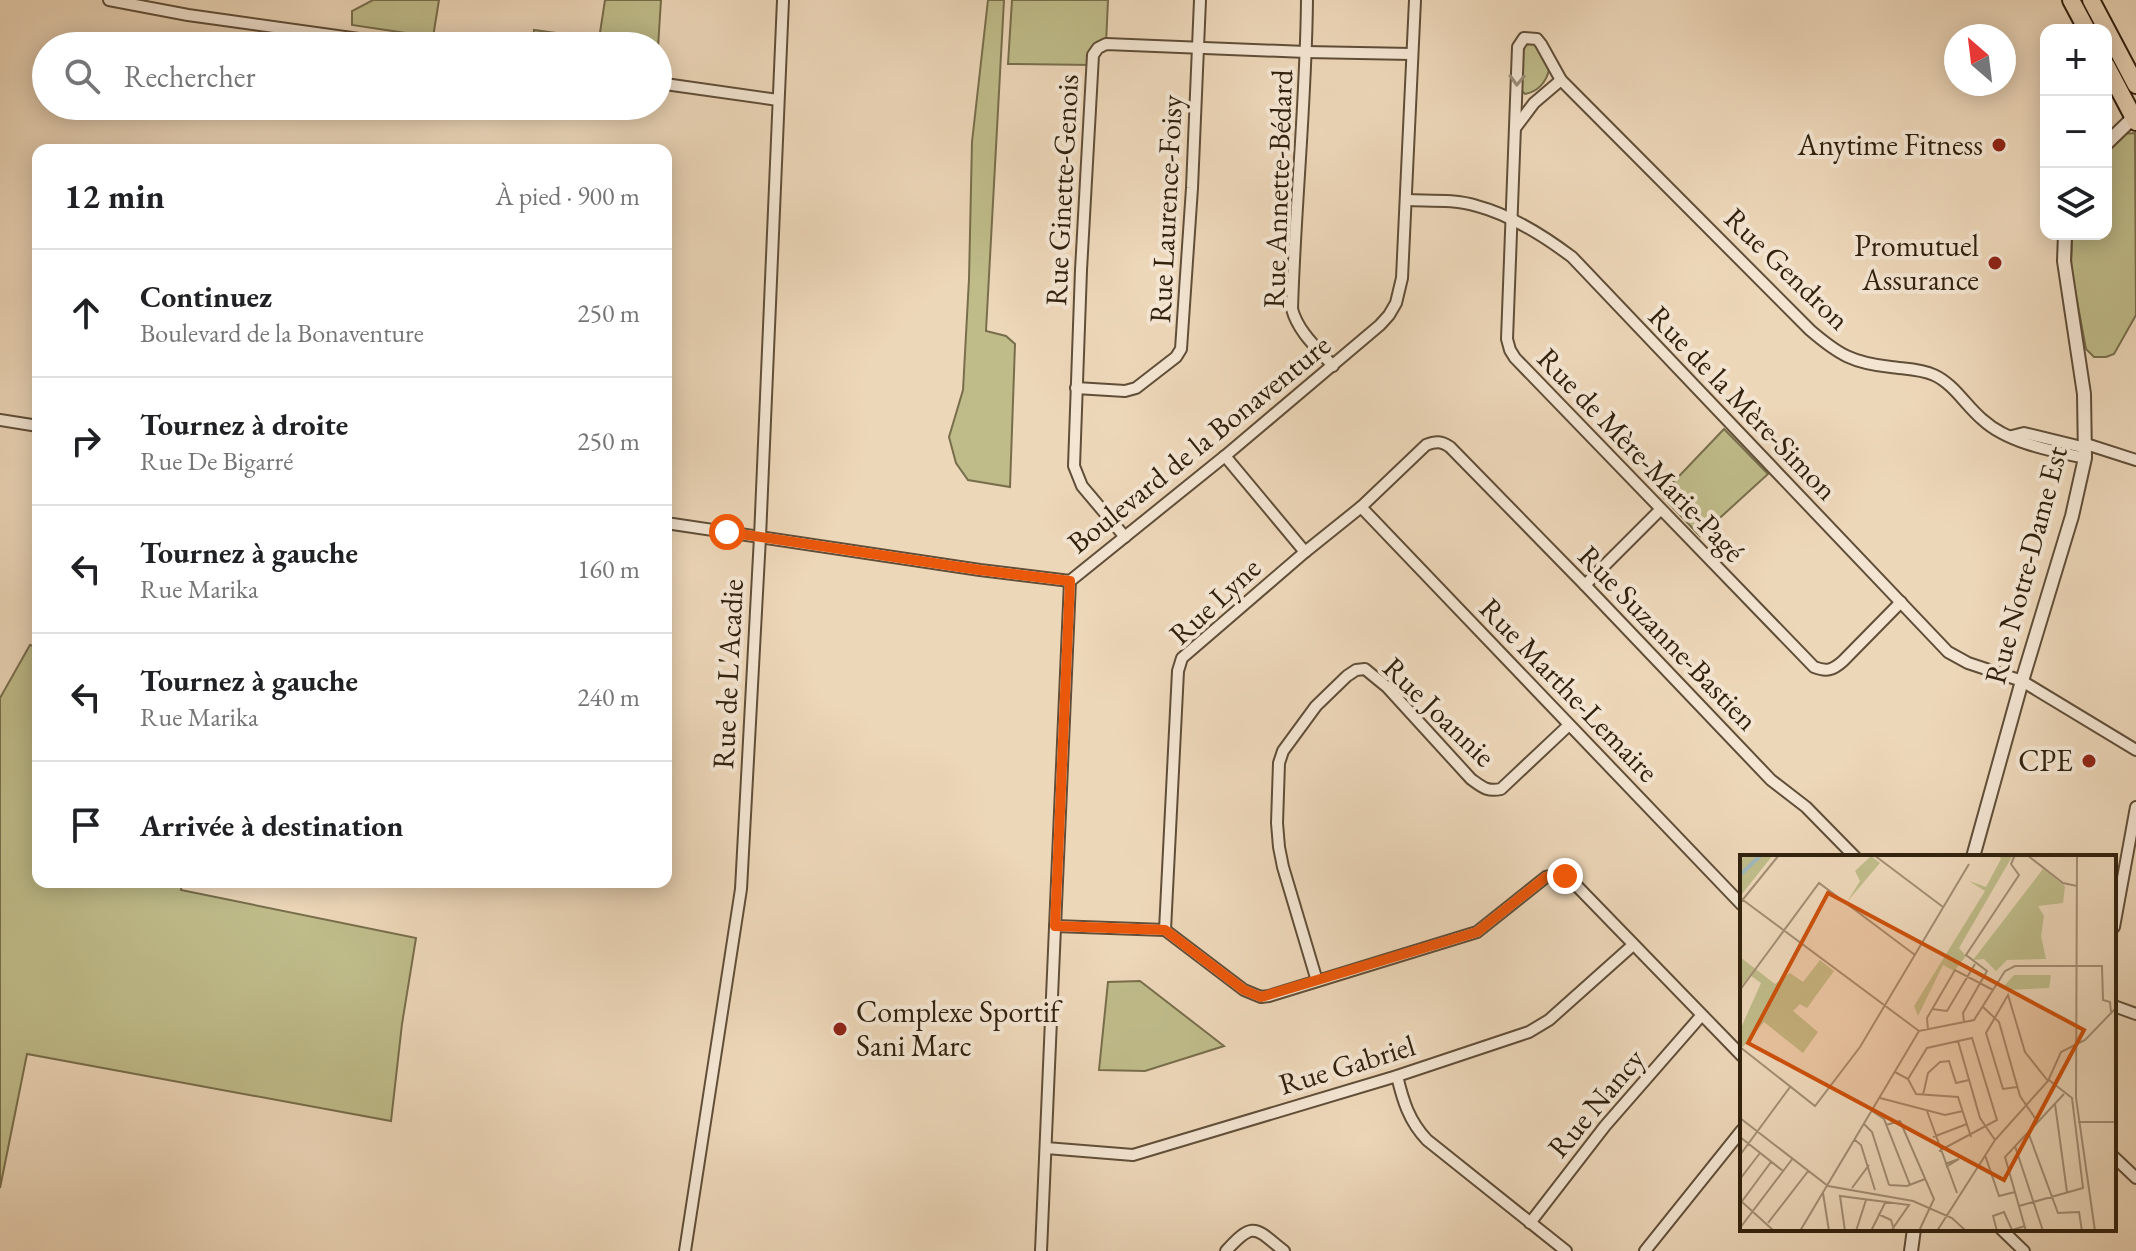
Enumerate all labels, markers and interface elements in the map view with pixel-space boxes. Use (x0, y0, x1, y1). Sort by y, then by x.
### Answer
north arrow (1944, 24, 2016, 96)
map controls (2040, 24, 2112, 240)
button: + (2040, 24, 2112, 96)
search box (32, 32, 672, 120)
icon: search (60, 54, 104, 98)
text: Rechercher (124, 57, 256, 96)
street label: Rue Annette-Bédard (1254, 68, 1301, 309)
street label: Rue Ginette-Genois (1036, 73, 1087, 307)
one-way arrow (1508, 74, 1526, 87)
street label: Rue Laurence-Foisy (1140, 93, 1191, 324)
button: − (2040, 96, 2112, 168)
place label: Anytime Fitness (1797, 125, 1983, 164)
marker: Anytime Fitness (1990, 136, 2008, 154)
button: layers (2040, 168, 2112, 240)
text: 12 min (64, 174, 165, 218)
text: À pied · 900 m (495, 179, 640, 213)
street label: Rue Gendron (1716, 199, 1859, 338)
place label: Promutuel Assurance (1854, 226, 1979, 299)
marker: Promutuel Assurance (1986, 254, 2004, 272)
text: Continuez (140, 277, 272, 316)
icon: ahead (64, 291, 108, 335)
text: 250 m (577, 296, 640, 330)
street label: Rue de la Mère-Simon (1640, 297, 1847, 509)
text: Boulevard de la Bonaventure (140, 316, 424, 350)
street label: Boulevard de la Bonaventure (1059, 325, 1338, 562)
street label: Rue de Mère-Marie-Pagé (1529, 339, 1754, 570)
text: Tournez à droite (140, 405, 348, 444)
icon: right (64, 419, 108, 463)
text: 250 m (577, 424, 640, 458)
street label: Rue Notre-Dame Est (1975, 441, 2076, 688)
text: Rue De Bigarré (140, 444, 293, 478)
route start (709, 514, 745, 550)
text: Tournez à gauche (140, 533, 358, 572)
street label: Rue Suzanne-Bastien (1570, 537, 1767, 739)
icon: left (64, 547, 108, 591)
street label: Rue Lyne (1161, 548, 1269, 653)
text: 160 m (577, 552, 640, 586)
text: Rue Marika (140, 572, 258, 606)
street label: Rue de L'Acadie (703, 578, 752, 770)
street label: Rue Marthe-Lemaire (1471, 589, 1667, 790)
street label: Rue Joannie (1375, 648, 1504, 775)
text: Tournez à gauche (140, 661, 358, 700)
icon: left (64, 675, 108, 719)
text: 240 m (577, 680, 640, 714)
text: Rue Marika (140, 700, 258, 734)
place label: CPE (2018, 741, 2073, 780)
marker: CPE (2080, 752, 2098, 770)
icon: arrive (64, 803, 108, 847)
text: Arrivée à destination (140, 806, 403, 845)
inset map (1740, 855, 2116, 1231)
route end (1547, 858, 1583, 894)
place label: Complexe Sportif Sani Marc (856, 992, 1063, 1065)
marker: Complexe Sportif Sani Marc (831, 1020, 849, 1038)
street label: Rue Gabriel (1274, 1025, 1420, 1104)
street label: Rue Nancy (1539, 1039, 1653, 1165)

